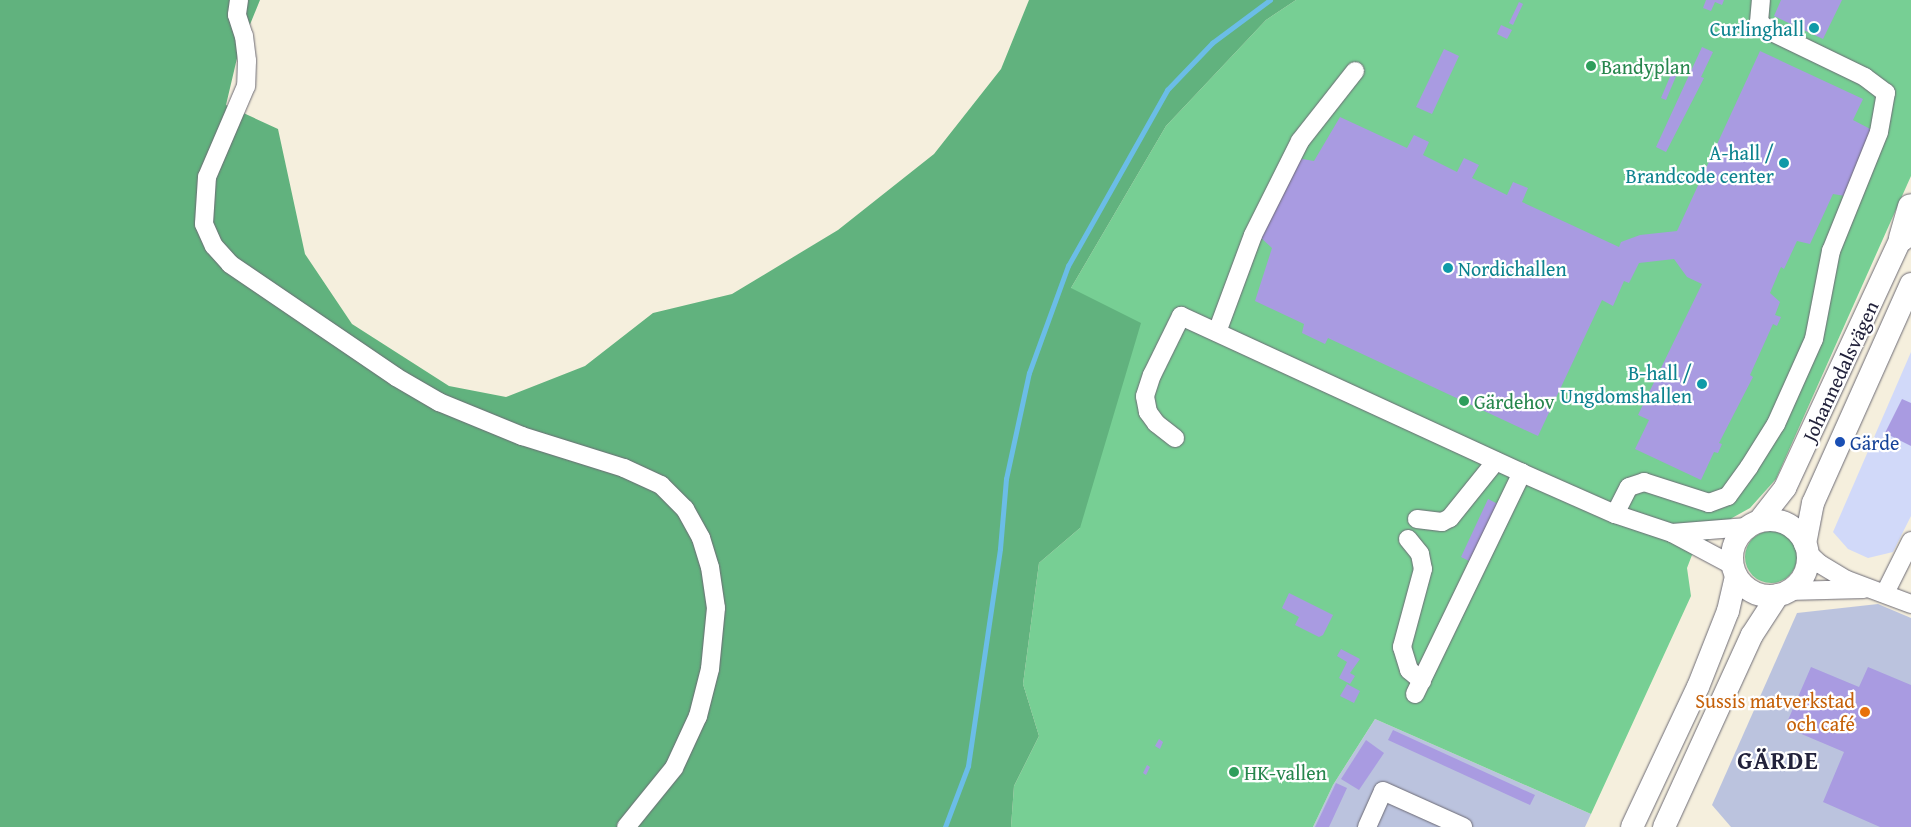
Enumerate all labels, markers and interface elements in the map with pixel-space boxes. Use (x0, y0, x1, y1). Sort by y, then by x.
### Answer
place label: Curlinghall (1710, 16, 1804, 40)
marker: Curlinghall (1808, 22, 1820, 34)
place label: Bandyplan (1601, 54, 1691, 78)
marker: Bandyplan (1585, 60, 1597, 72)
place label: A-hall / Brandcode center (1626, 140, 1774, 187)
marker: A-hall / Brandcode center (1778, 157, 1790, 169)
place label: Nordichallen (1458, 256, 1567, 280)
marker: Nordichallen (1442, 262, 1454, 274)
street label: Johannedalsvägen (1797, 297, 1883, 445)
place label: B-hall / Ungdomshallen (1560, 360, 1692, 407)
marker: B-hall / Ungdomshallen (1696, 378, 1708, 390)
place label: Gärdehov (1474, 389, 1554, 413)
marker: Gärdehov (1458, 395, 1470, 407)
place label: Gärde (1850, 430, 1899, 454)
marker: Gärde (1834, 436, 1846, 448)
place label: Sussis matverkstad och café (1695, 688, 1855, 735)
marker: Sussis matverkstad och café (1859, 706, 1871, 718)
district label: GÄRDE (1737, 745, 1819, 775)
place label: HK-vallen (1244, 760, 1327, 784)
marker: HK-vallen (1228, 766, 1240, 778)

